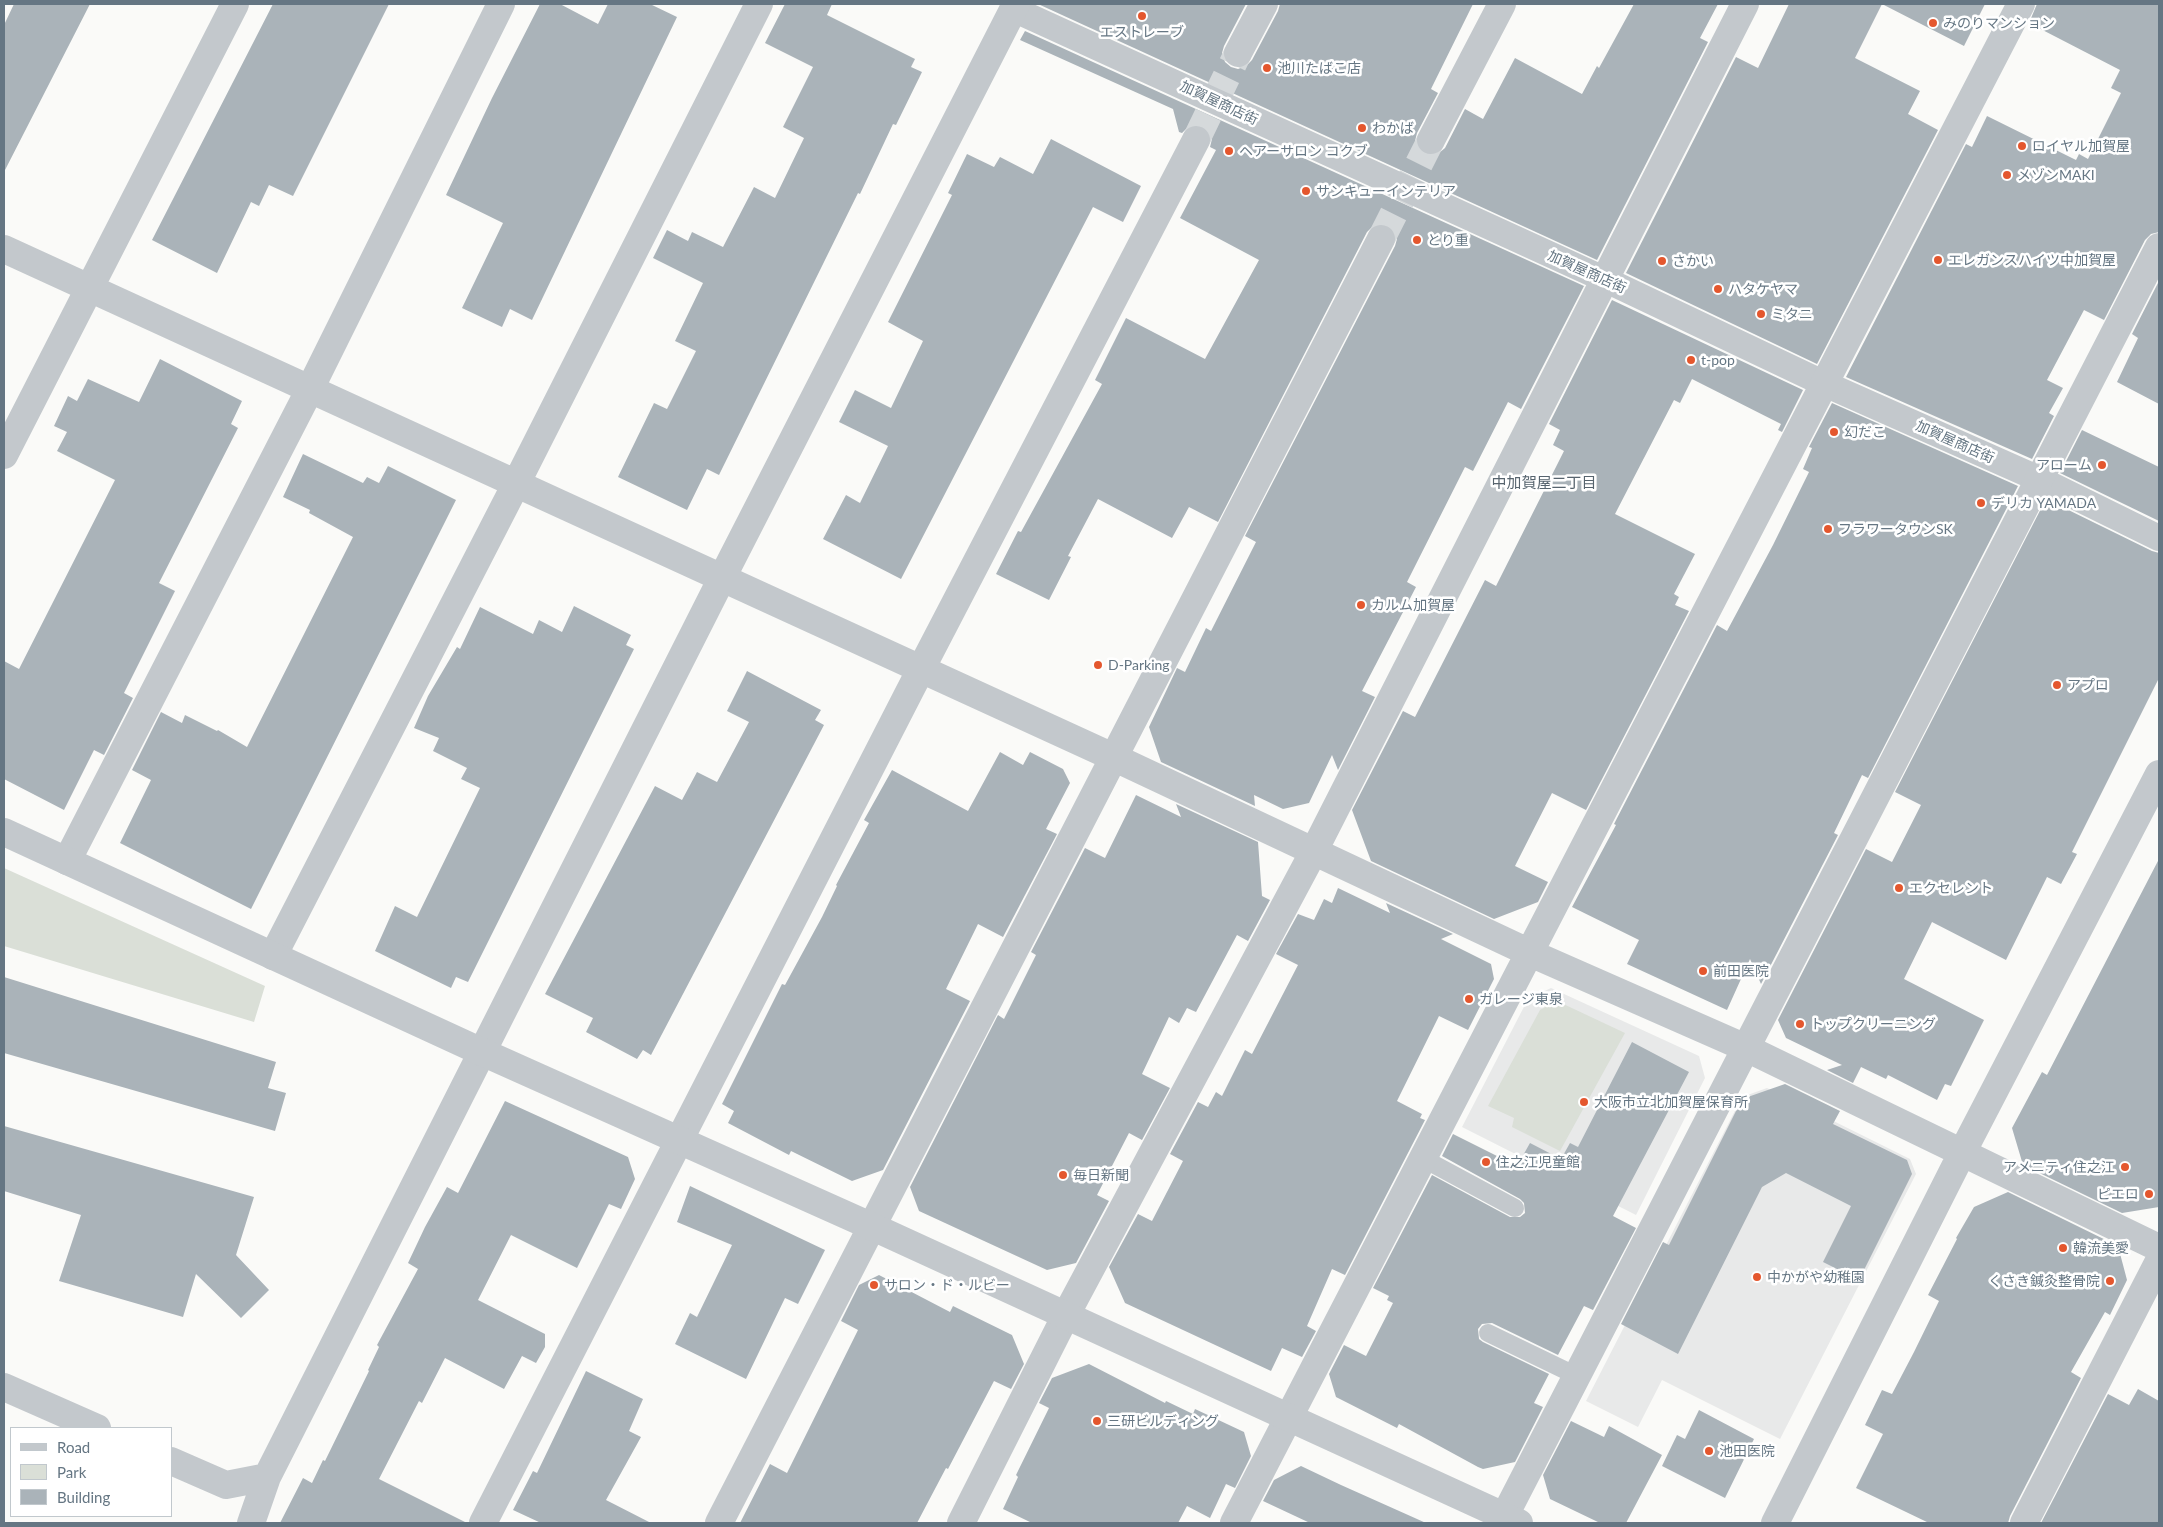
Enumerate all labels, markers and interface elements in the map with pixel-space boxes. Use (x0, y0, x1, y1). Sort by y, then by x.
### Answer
marker: エストレーブ (1136, 10, 1148, 22)
place label: みのりマンション (1943, 15, 2055, 31)
marker: みのりマンション (1927, 17, 1939, 29)
place label: エストレーブ (1100, 24, 1184, 40)
place label: 池川たばこ店 (1277, 60, 1361, 76)
marker: 池川たばこ店 (1261, 62, 1273, 74)
street label: 加賀屋商店街 (1177, 78, 1261, 128)
place label: わかば (1372, 120, 1414, 136)
marker: わかば (1356, 122, 1368, 134)
place label: ロイヤル加賀屋 (2032, 138, 2130, 154)
marker: ロイヤル加賀屋 (2016, 140, 2028, 152)
place label: ヘアーサロン コクブ (1239, 143, 1368, 159)
marker: ヘアーサロン コクブ (1223, 145, 1235, 157)
place label: メゾンMAKI (2017, 167, 2095, 183)
marker: メゾンMAKI (2001, 169, 2013, 181)
place label: サンキューインテリア (1316, 183, 1456, 199)
marker: サンキューインテリア (1300, 185, 1312, 197)
place label: とり重 (1427, 232, 1469, 248)
marker: とり重 (1411, 234, 1423, 246)
street label: 加賀屋商店街 (1545, 247, 1629, 297)
place label: エレガンスハイツ中加賀屋 (1948, 252, 2116, 268)
place label: さかい (1672, 253, 1714, 269)
marker: エレガンスハイツ中加賀屋 (1932, 254, 1944, 266)
marker: さかい (1656, 255, 1668, 267)
place label: ハタケヤマ (1728, 281, 1798, 297)
marker: ハタケヤマ (1712, 283, 1724, 295)
place label: ミタニ (1771, 306, 1813, 322)
marker: ミタニ (1755, 308, 1767, 320)
place label: t-pop (1701, 352, 1735, 368)
marker: t-pop (1685, 354, 1697, 366)
street label: 加賀屋商店街 (1913, 417, 1997, 467)
place label: 幻だこ (1844, 424, 1886, 440)
marker: 幻だこ (1828, 426, 1840, 438)
place label: アローム (2036, 457, 2092, 473)
marker: アローム (2096, 459, 2108, 471)
district label: 中加賀屋二丁目 (1492, 474, 1596, 492)
place label: デリカ YAMADA (1991, 495, 2096, 511)
marker: デリカ YAMADA (1975, 497, 1987, 509)
place label: フラワータウンSK (1838, 521, 1953, 537)
marker: フラワータウンSK (1822, 523, 1834, 535)
place label: カルム加賀屋 (1371, 597, 1455, 613)
marker: カルム加賀屋 (1355, 599, 1367, 611)
place label: D-Parking (1108, 657, 1170, 673)
marker: D-Parking (1092, 659, 1104, 671)
place label: アプロ (2067, 677, 2109, 693)
marker: アプロ (2051, 679, 2063, 691)
place label: エクセレント (1909, 880, 1993, 896)
marker: エクセレント (1893, 882, 1905, 894)
place label: 前田医院 (1713, 963, 1769, 979)
marker: 前田医院 (1697, 965, 1709, 977)
place label: ガレージ東泉 (1479, 991, 1563, 1007)
marker: ガレージ東泉 (1463, 993, 1475, 1005)
place label: トップクリーニング (1810, 1016, 1936, 1032)
marker: トップクリーニング (1794, 1018, 1806, 1030)
place label: 大阪市立北加賀屋保育所 (1594, 1094, 1748, 1110)
marker: 大阪市立北加賀屋保育所 (1578, 1096, 1590, 1108)
place label: 住之江児童館 (1496, 1154, 1580, 1170)
marker: 住之江児童館 (1480, 1156, 1492, 1168)
place label: アメニティ住之江 (2003, 1159, 2115, 1175)
marker: アメニティ住之江 (2119, 1161, 2131, 1173)
place label: 毎日新聞 (1073, 1167, 1129, 1183)
marker: 毎日新聞 (1057, 1169, 1069, 1181)
place label: ピエロ (2097, 1186, 2139, 1202)
marker: ピエロ (2143, 1188, 2155, 1200)
place label: 韓流美愛 (2073, 1240, 2129, 1256)
marker: 韓流美愛 (2057, 1242, 2069, 1254)
place label: 中かがや幼稚園 (1767, 1269, 1865, 1285)
marker: 中かがや幼稚園 (1751, 1271, 1763, 1283)
place label: くさき鍼灸整骨院 (1988, 1273, 2100, 1289)
marker: くさき鍼灸整骨院 (2104, 1275, 2116, 1287)
place label: サロン・ド・ルビー (884, 1277, 1010, 1293)
marker: サロン・ド・ルビー (868, 1279, 880, 1291)
place label: 三研ビルディング (1107, 1413, 1219, 1429)
marker: 三研ビルディング (1091, 1415, 1103, 1427)
legend (10, 1427, 172, 1517)
text: Road (57, 1438, 90, 1456)
place label: 池田医院 (1719, 1443, 1775, 1459)
marker: 池田医院 (1703, 1445, 1715, 1457)
text: Park (57, 1463, 86, 1481)
text: Building (57, 1488, 110, 1506)

